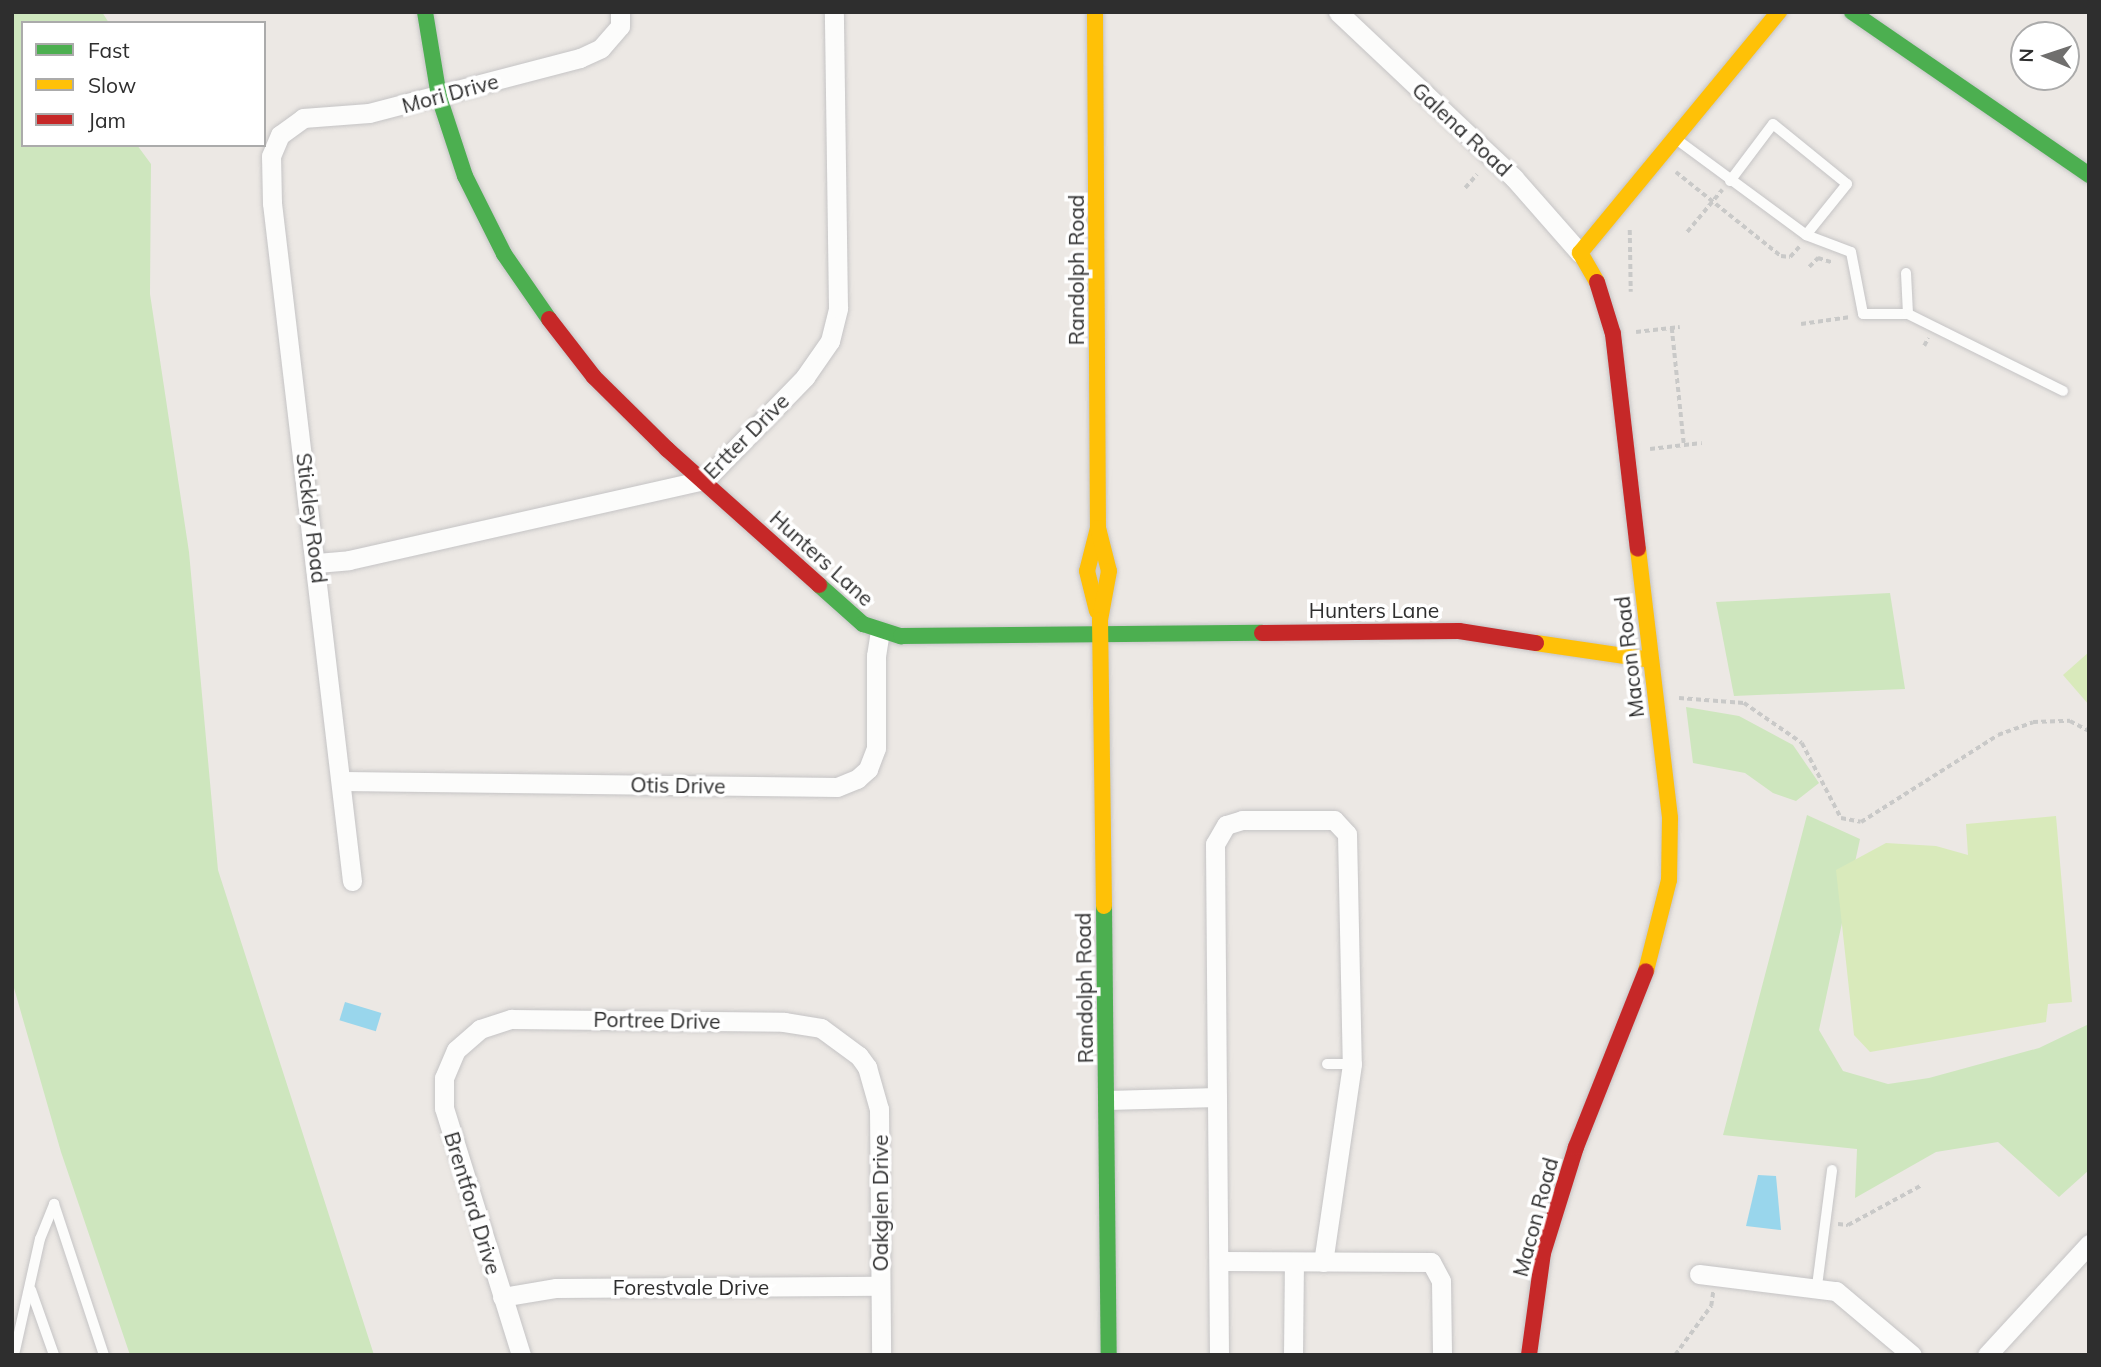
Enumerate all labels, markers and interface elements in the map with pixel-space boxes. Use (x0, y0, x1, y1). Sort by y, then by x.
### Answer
legend (21, 21, 266, 147)
north arrow (2010, 21, 2080, 91)
text: Fast (88, 37, 130, 63)
text: N (2014, 48, 2038, 63)
street label: Mori Drive (399, 68, 501, 118)
text: Slow (88, 72, 136, 98)
street label: Galena Road (1407, 77, 1517, 181)
text: Jam (88, 107, 126, 133)
street label: Randolph Road (1063, 195, 1089, 345)
street label: Ertter Drive (698, 388, 794, 484)
street label: Stickley Road (292, 451, 332, 585)
street label: Hunters Lane (765, 505, 879, 611)
street label: Macon Road (1609, 595, 1649, 719)
street label: Hunters Lane (1309, 597, 1439, 623)
street label: Otis Drive (630, 772, 726, 798)
street label: Randolph Road (1070, 912, 1098, 1064)
street label: Portree Drive (593, 1006, 721, 1034)
street label: Brentford Drive (439, 1129, 507, 1277)
street label: Oakglen Drive (867, 1135, 893, 1271)
street label: Macon Road (1507, 1155, 1563, 1279)
street label: Forestvale Drive (613, 1274, 769, 1300)

